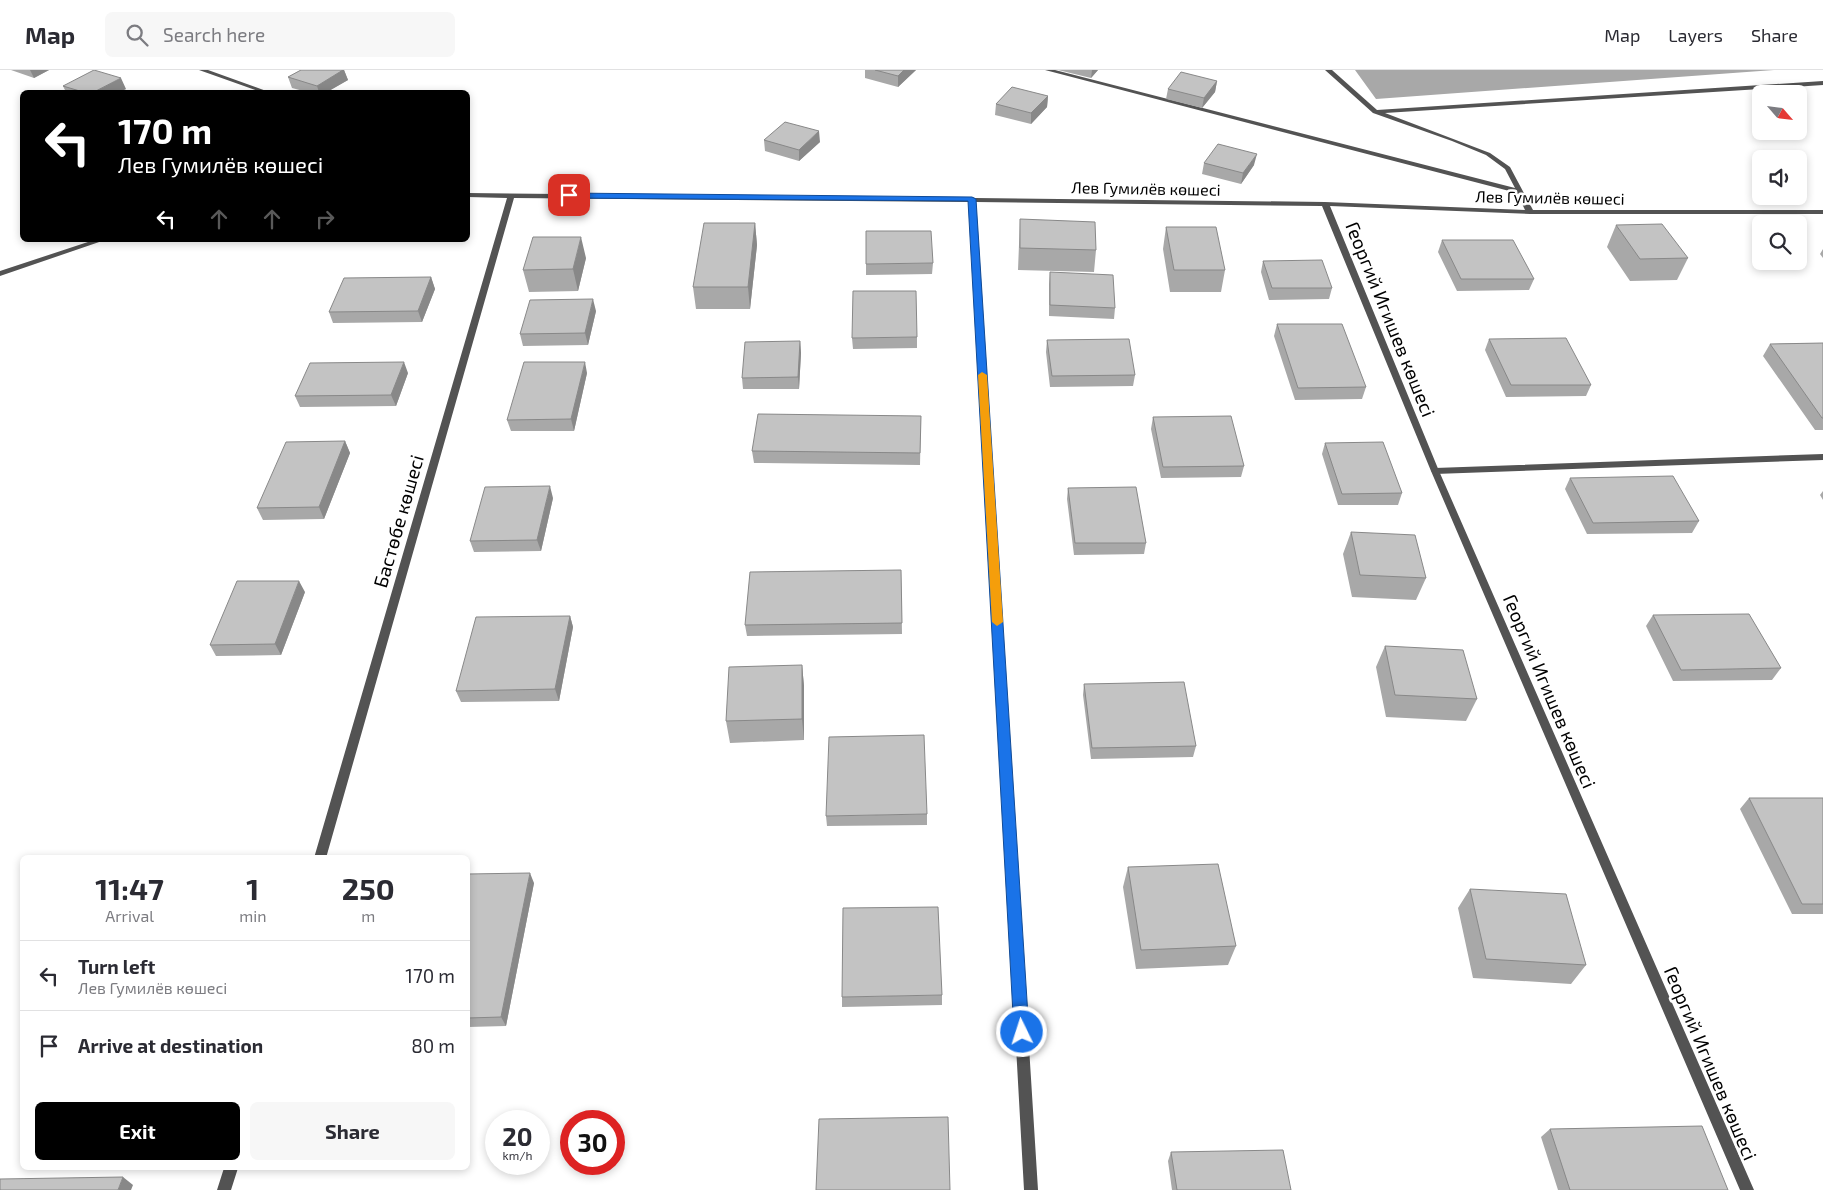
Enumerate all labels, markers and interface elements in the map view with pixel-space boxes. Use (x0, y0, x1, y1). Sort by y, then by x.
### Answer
search box (105, 12, 455, 57)
text: Map (25, 20, 75, 49)
icon: search (123, 21, 151, 49)
text: Search here (163, 23, 265, 46)
text: Map (1604, 24, 1640, 46)
text: Layers (1668, 24, 1723, 46)
text: Share (1751, 24, 1798, 46)
north arrow (1752, 85, 1808, 140)
map controls (1752, 85, 1807, 270)
text: 170 m (118, 109, 212, 151)
icon: left (35, 110, 100, 175)
button: sound (1752, 150, 1807, 205)
text: Лев Гумилёв көшесі (118, 151, 323, 177)
pin (548, 174, 590, 216)
street label: Лев Гумилёв көшесі (1071, 177, 1221, 200)
icon: arrive (555, 181, 583, 209)
street label: Лев Гумилёв көшесі (1475, 186, 1625, 209)
icon: left (152, 205, 180, 233)
icon: ahead (205, 205, 233, 233)
icon: ahead (258, 205, 286, 233)
icon: right (311, 205, 339, 233)
button: search (1752, 215, 1807, 270)
street label: Георгий Игишев көшесі (1341, 218, 1441, 420)
street label: Бастөбе көшесі (368, 452, 428, 590)
street label: Георгий Игишев көшесі (1499, 591, 1601, 791)
text: 11:47 (95, 870, 164, 906)
text: 1 (246, 870, 259, 906)
text: 250 (342, 870, 395, 906)
text: Arrival (105, 906, 154, 925)
text: min (239, 906, 266, 925)
text: m (361, 906, 375, 925)
text: Turn left (78, 955, 155, 978)
icon: left (35, 962, 63, 990)
street label: Георгий Игишев көшесі (1660, 963, 1762, 1163)
text: 170 m (405, 964, 455, 987)
text: Лев Гумилёв көшесі (78, 978, 227, 997)
position arrow (995, 1005, 1047, 1057)
icon: arrive (35, 1032, 63, 1060)
text: Arrive at destination (78, 1034, 263, 1057)
text: 80 m (411, 1034, 455, 1057)
button: Exit (35, 1102, 240, 1160)
button: Share (250, 1102, 455, 1160)
speed limit sign: 30 (560, 1110, 625, 1175)
text: 20 (502, 1121, 533, 1151)
text: km/h (503, 1148, 532, 1162)

